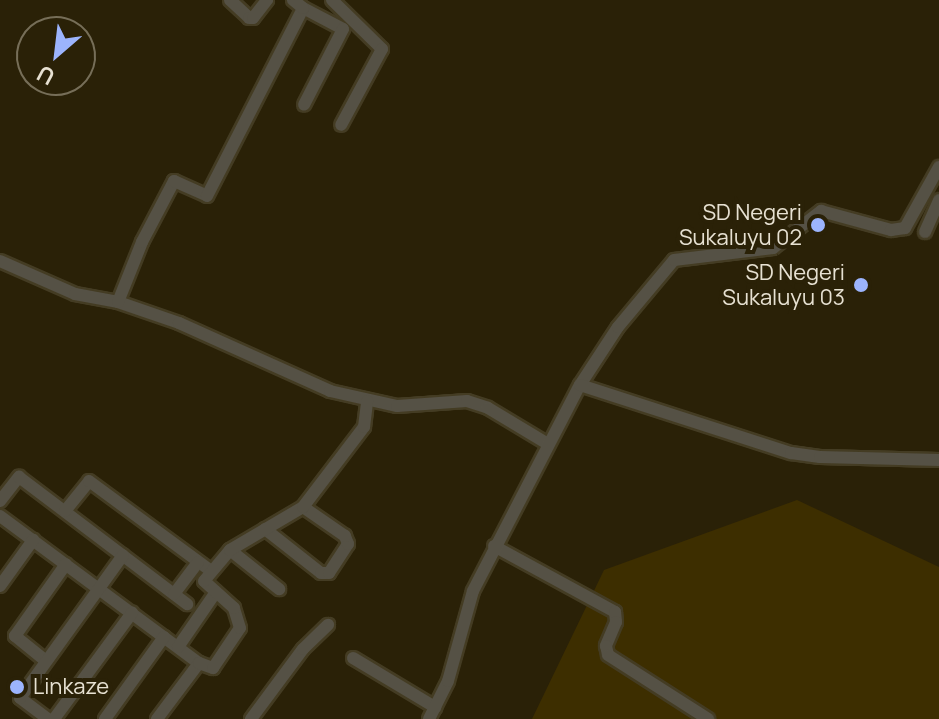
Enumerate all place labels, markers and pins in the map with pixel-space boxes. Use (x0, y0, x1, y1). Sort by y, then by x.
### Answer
place label: SD Negeri Sukaluyu 02 (679, 199, 802, 250)
marker: SD Negeri Sukaluyu 02 (809, 216, 827, 234)
place label: SD Negeri Sukaluyu 03 (722, 259, 845, 310)
marker: SD Negeri Sukaluyu 03 (852, 276, 870, 294)
place label: Linkaze (33, 674, 109, 700)
marker: Linkaze (8, 678, 26, 696)

